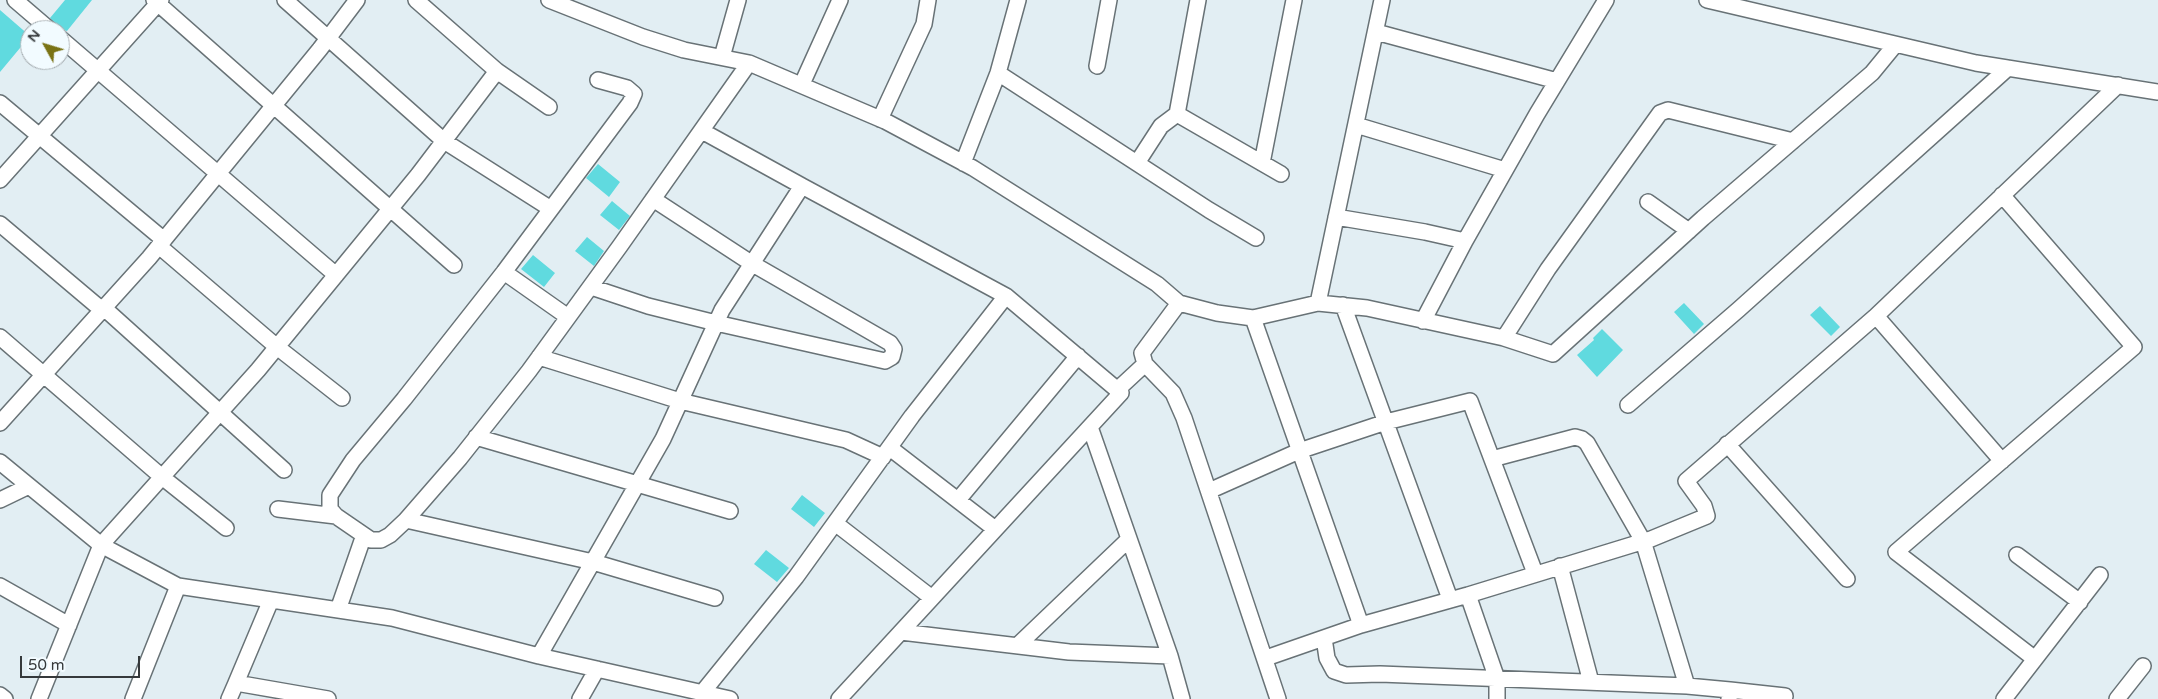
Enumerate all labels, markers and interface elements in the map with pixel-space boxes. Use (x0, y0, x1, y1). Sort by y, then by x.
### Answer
north arrow (20, 20, 70, 70)
text: N (24, 26, 44, 46)
scale bar (22, 646, 142, 678)
text: 50 m (28, 656, 65, 674)

